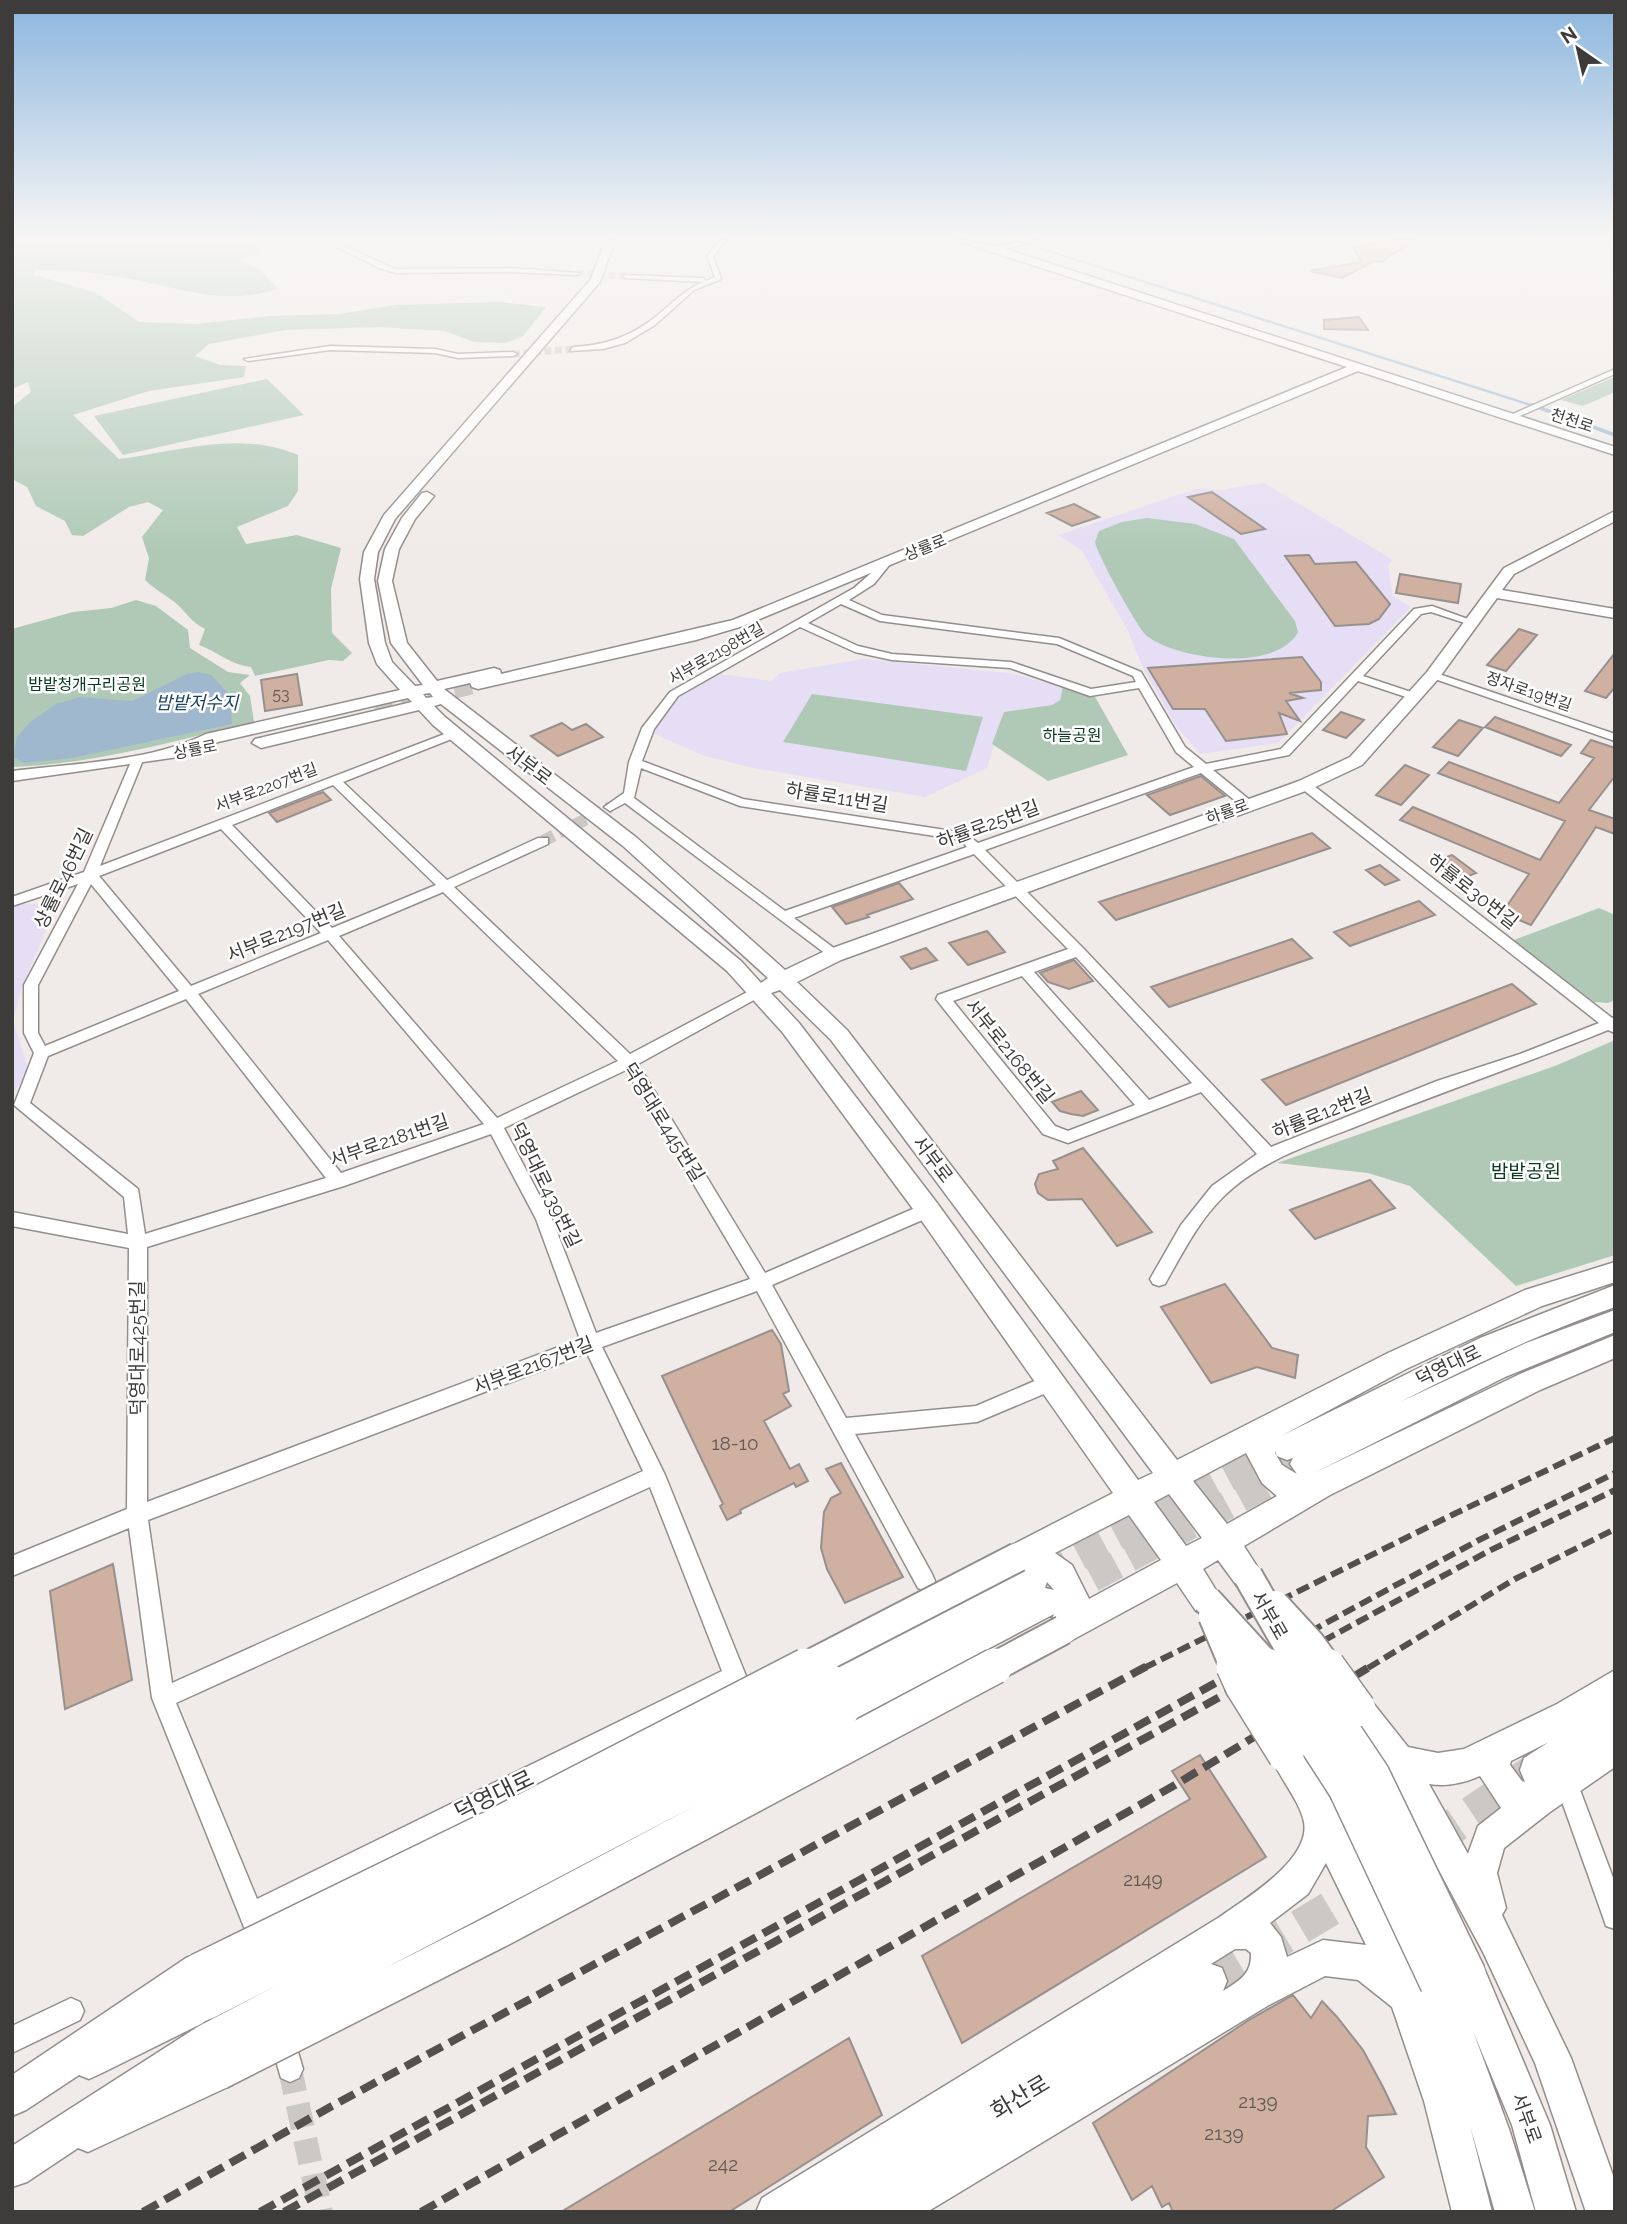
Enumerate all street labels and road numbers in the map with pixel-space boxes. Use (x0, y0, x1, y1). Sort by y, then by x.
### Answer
street label: 천천로 (1548, 405, 1596, 436)
street label: 상률로 (901, 530, 949, 565)
street label: 서부로2198번길 (665, 618, 768, 689)
street label: 정자로19번길 (1483, 668, 1574, 715)
street label: 상률로 (172, 736, 219, 763)
street label: 서부로 (501, 740, 557, 790)
street label: 서부로2207번길 (212, 759, 320, 816)
street label: 하률로11번길 (784, 778, 890, 816)
street label: 하률로25번길 (934, 795, 1042, 853)
street label: 하률로 (1203, 795, 1251, 828)
street label: 상률로46번길 (29, 824, 97, 932)
street label: 하률로30번길 (1423, 849, 1523, 933)
street label: 서부로2197번길 (223, 898, 349, 966)
street label: 서부로2168번길 (961, 994, 1059, 1108)
street label: 덕영대로445번길 (619, 1059, 709, 1185)
street label: 하률로12번길 (1269, 1083, 1375, 1143)
street label: 서부로2181번길 (326, 1109, 452, 1171)
street label: 덕영대로439번길 (506, 1119, 586, 1251)
street label: 서부로 (908, 1131, 958, 1187)
street label: 덕영대로425번길 (126, 1280, 148, 1416)
street label: 서부로2167번길 (470, 1332, 596, 1398)
street label: 덕영대로 (1412, 1340, 1484, 1390)
street label: 서부로 (1247, 1587, 1293, 1643)
street label: 덕영대로 (450, 1764, 538, 1825)
street label: 화산로 (986, 2069, 1054, 2124)
street label: 서부로 (1508, 2090, 1546, 2146)

